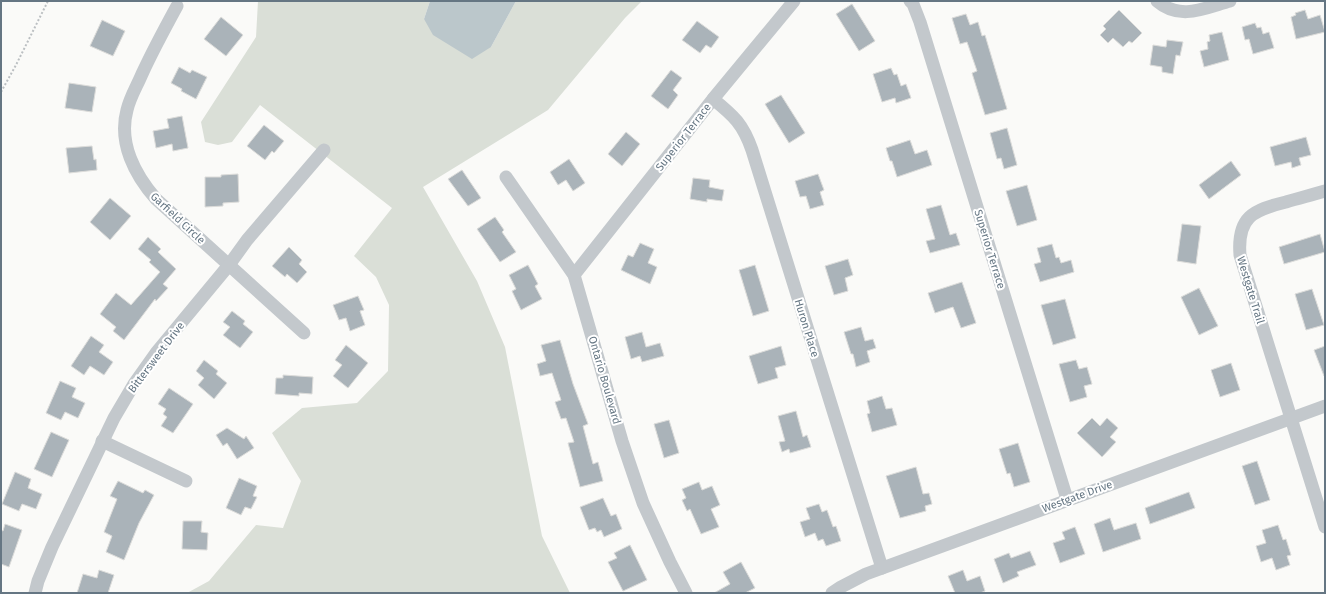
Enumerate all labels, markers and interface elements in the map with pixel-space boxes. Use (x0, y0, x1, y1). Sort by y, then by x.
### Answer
street label: Superior Terrace (653, 101, 714, 174)
street label: Garfield Circle (148, 190, 208, 247)
street label: Superior Terrace (971, 208, 1008, 290)
street label: Westgate Trail (1234, 255, 1267, 325)
street label: Huron Place (792, 298, 822, 359)
street label: Bittersweet Drive (126, 319, 187, 395)
street label: Ontario Boulevard (586, 335, 623, 426)
street label: Westgate Drive (1040, 478, 1114, 515)

